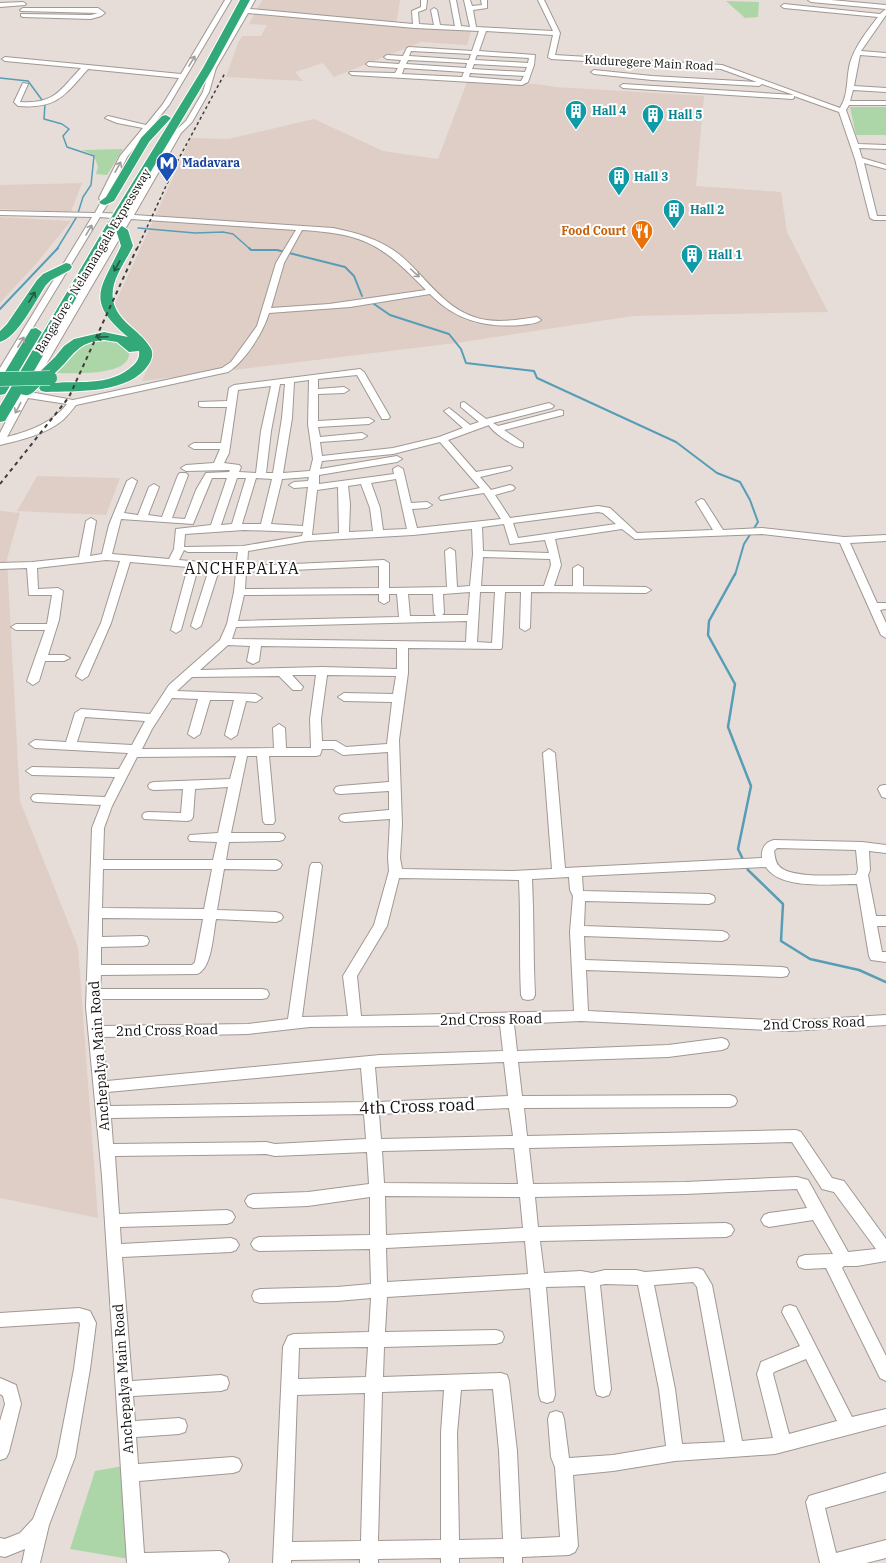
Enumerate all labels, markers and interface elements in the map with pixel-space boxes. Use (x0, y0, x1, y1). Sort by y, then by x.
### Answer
street label: Kuduregere Main Road (584, 52, 714, 73)
one-way arrow (189, 55, 197, 67)
building icon: Hall 4 (563, 98, 589, 131)
building icon: Hall 5 (640, 102, 666, 135)
place label: Hall 4 (592, 103, 626, 118)
place label: Hall 5 (668, 107, 702, 122)
metro station icon: Madavara (154, 150, 180, 183)
place label: Madavara (182, 155, 240, 170)
one-way arrow (115, 161, 122, 173)
building icon: Hall 3 (606, 164, 632, 197)
street label: Bangalore - Nelamangala Expressway (31, 165, 154, 356)
place label: Hall 3 (634, 169, 668, 184)
building icon: Hall 2 (661, 197, 687, 230)
place label: Hall 2 (690, 202, 724, 217)
restaurant icon: Food Court (629, 218, 655, 251)
place label: Food Court (561, 223, 627, 238)
one-way arrow (85, 224, 93, 236)
building icon: Hall 1 (679, 242, 705, 275)
place label: Hall 1 (708, 247, 742, 262)
one-way arrow (112, 259, 120, 271)
one-way arrow (410, 268, 420, 277)
one-way arrow (29, 291, 37, 303)
one-way arrow (96, 333, 109, 341)
one-way arrow (17, 337, 25, 348)
one-way arrow (14, 402, 21, 414)
district label: ANCHEPALYA (184, 558, 300, 578)
street label: Anchepalya Main Road (85, 980, 113, 1132)
street label: 2nd Cross Road (440, 1009, 543, 1029)
street label: 2nd Cross Road (763, 1012, 866, 1034)
street label: 2nd Cross Road (116, 1020, 219, 1040)
street label: 4th Cross road (359, 1093, 475, 1119)
street label: Anchepalya Main Road (109, 1303, 137, 1455)

